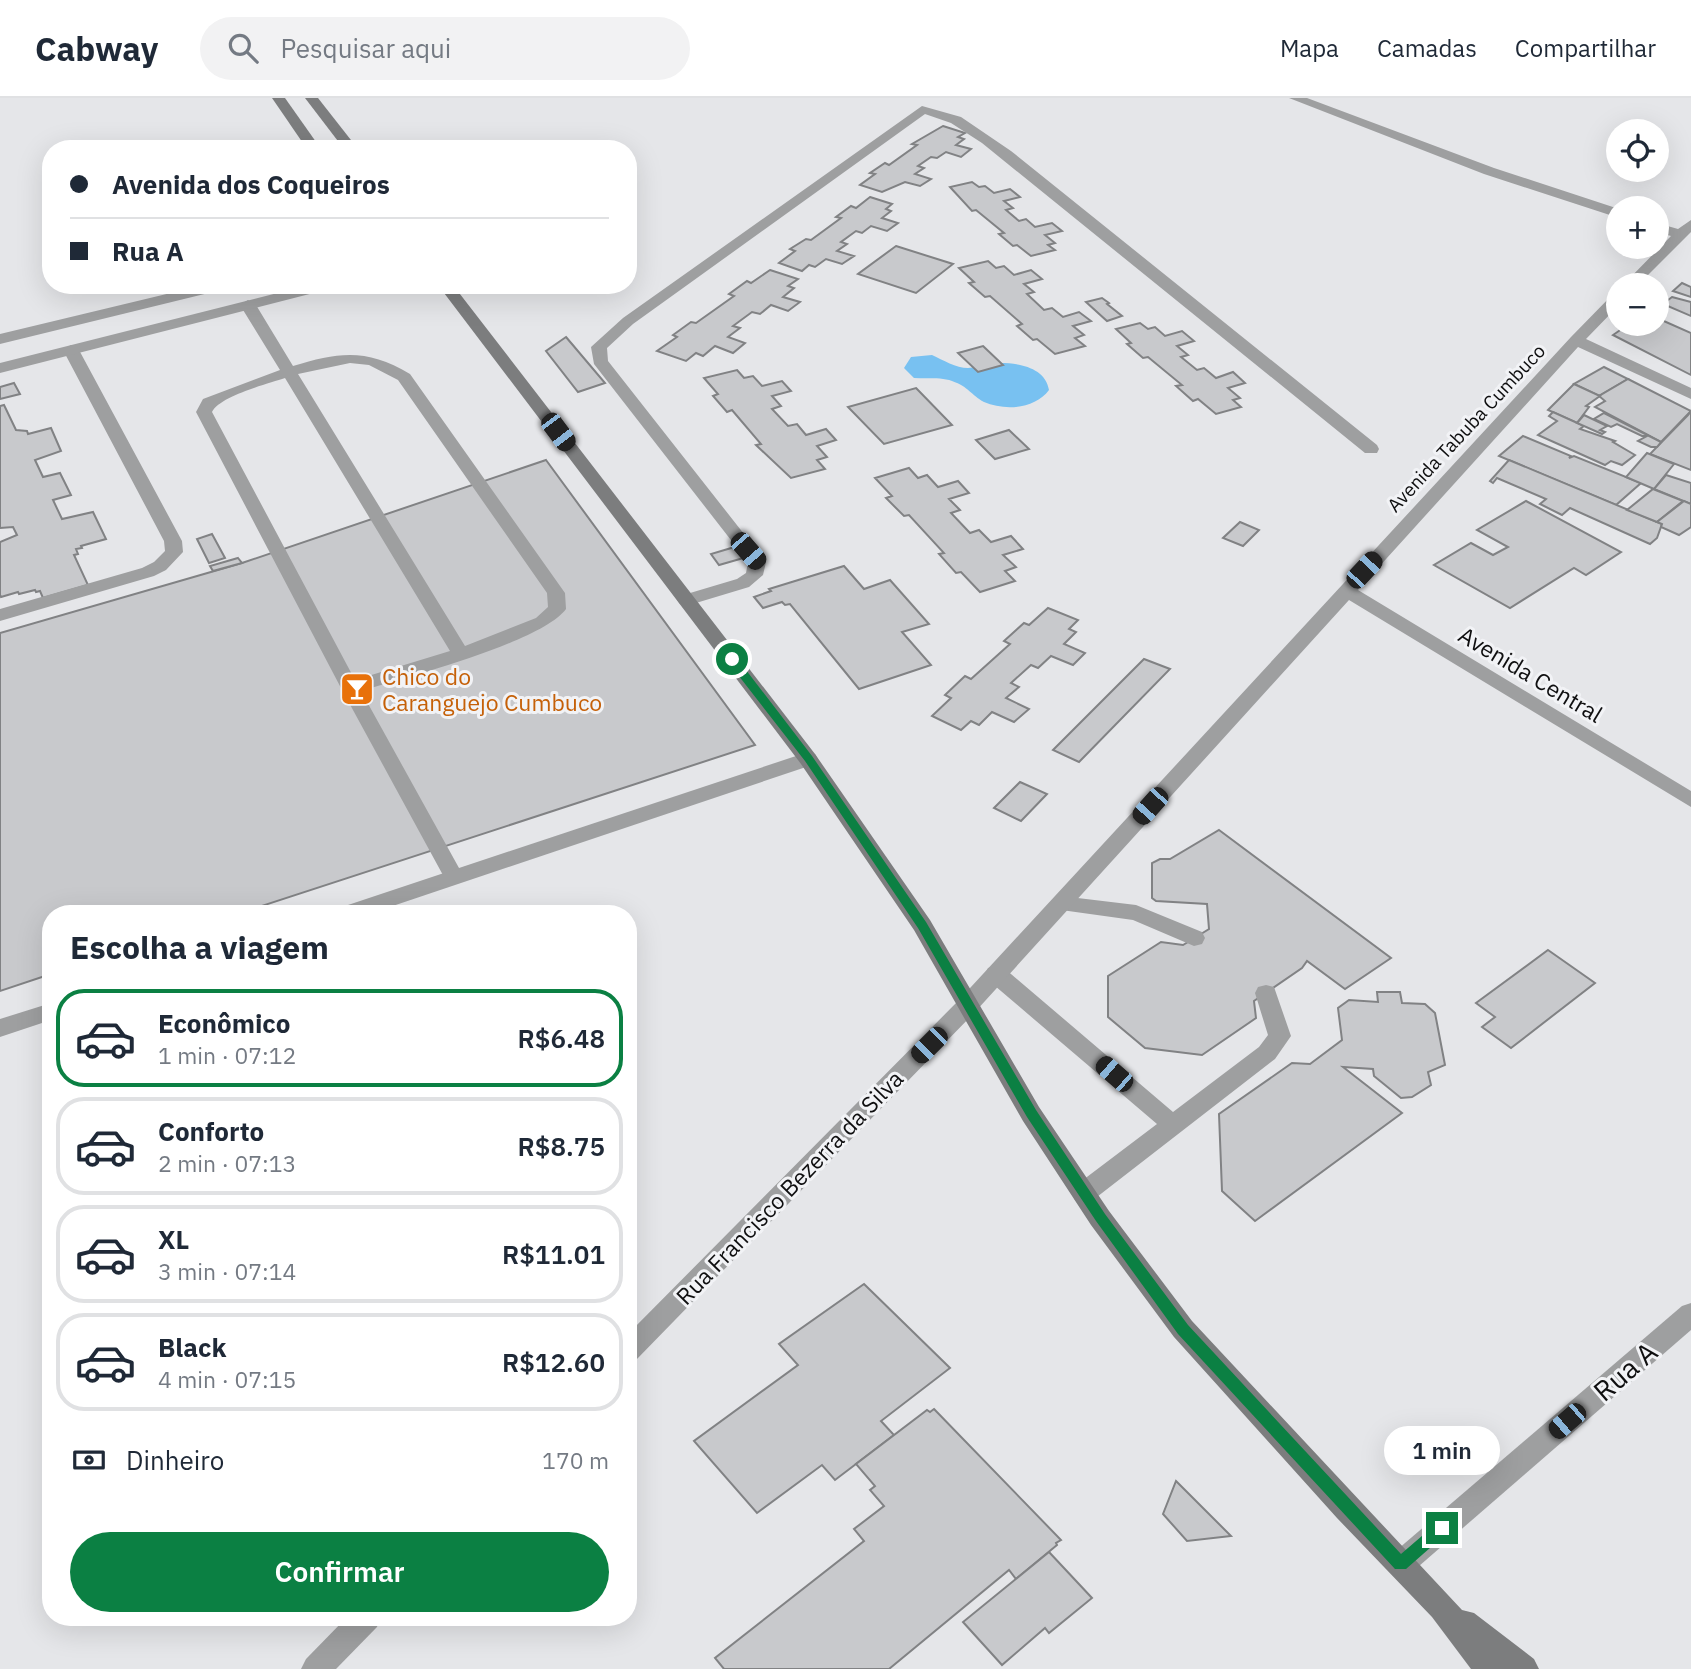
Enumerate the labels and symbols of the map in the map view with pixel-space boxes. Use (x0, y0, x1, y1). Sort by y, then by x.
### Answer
street label: Avenida Tabuba Cumbuco (1382, 339, 1550, 517)
car (537, 409, 580, 455)
car (727, 528, 770, 574)
car (1342, 547, 1387, 593)
street label: Avenida Central (1453, 619, 1609, 729)
route start (716, 643, 748, 675)
place label: Chico do Caranguejo Cumbuco (382, 661, 602, 717)
bar icon: Chico do Caranguejo Cumbuco (338, 670, 376, 708)
car (1129, 783, 1172, 829)
car (907, 1023, 952, 1067)
car (1092, 1052, 1137, 1096)
street label: Rua Francisco Bezerra da Silva (669, 1063, 909, 1311)
street label: Rua A (1585, 1333, 1665, 1409)
car (1545, 1399, 1590, 1443)
callout: 1 min (1384, 1426, 1500, 1476)
route end (1426, 1512, 1458, 1544)

